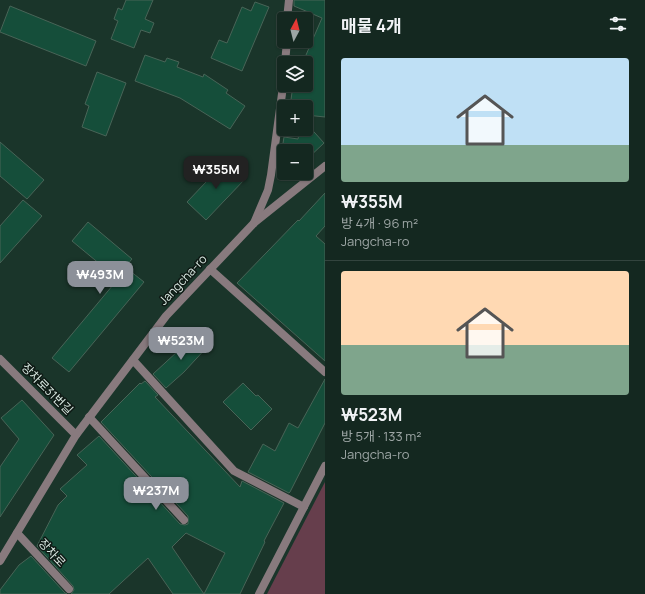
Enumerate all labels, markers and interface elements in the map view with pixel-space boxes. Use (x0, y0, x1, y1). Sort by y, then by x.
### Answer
north arrow (277, 12, 313, 48)
map controls (277, 12, 313, 180)
icon: filters (607, 13, 629, 35)
text: 매물 4개 (341, 14, 402, 37)
button: layers (277, 56, 313, 92)
icon: home (449, 84, 521, 156)
button: + (277, 100, 313, 136)
button: − (277, 144, 313, 180)
pin: ₩355M (188, 156, 244, 190)
text: ₩355M (192, 160, 240, 178)
text: ₩355M (341, 190, 403, 213)
text: 방 4개 · 96 m² (341, 214, 418, 232)
text: Jangcha-ro (341, 232, 410, 250)
street label: Jangcha-ro (155, 251, 210, 309)
pin: ₩493M (72, 261, 128, 295)
text: ₩493M (76, 265, 124, 283)
icon: home (449, 297, 521, 369)
pin: ₩523M (153, 327, 209, 361)
text: ₩523M (158, 331, 204, 349)
street label: 장차로31번길 (18, 359, 77, 418)
text: ₩523M (341, 403, 402, 426)
text: 방 5개 · 133 m² (341, 427, 421, 445)
text: Jangcha-ro (341, 445, 410, 463)
pin: ₩237M (128, 477, 184, 511)
text: ₩237M (133, 481, 179, 499)
street label: 장차로 (35, 535, 70, 571)

